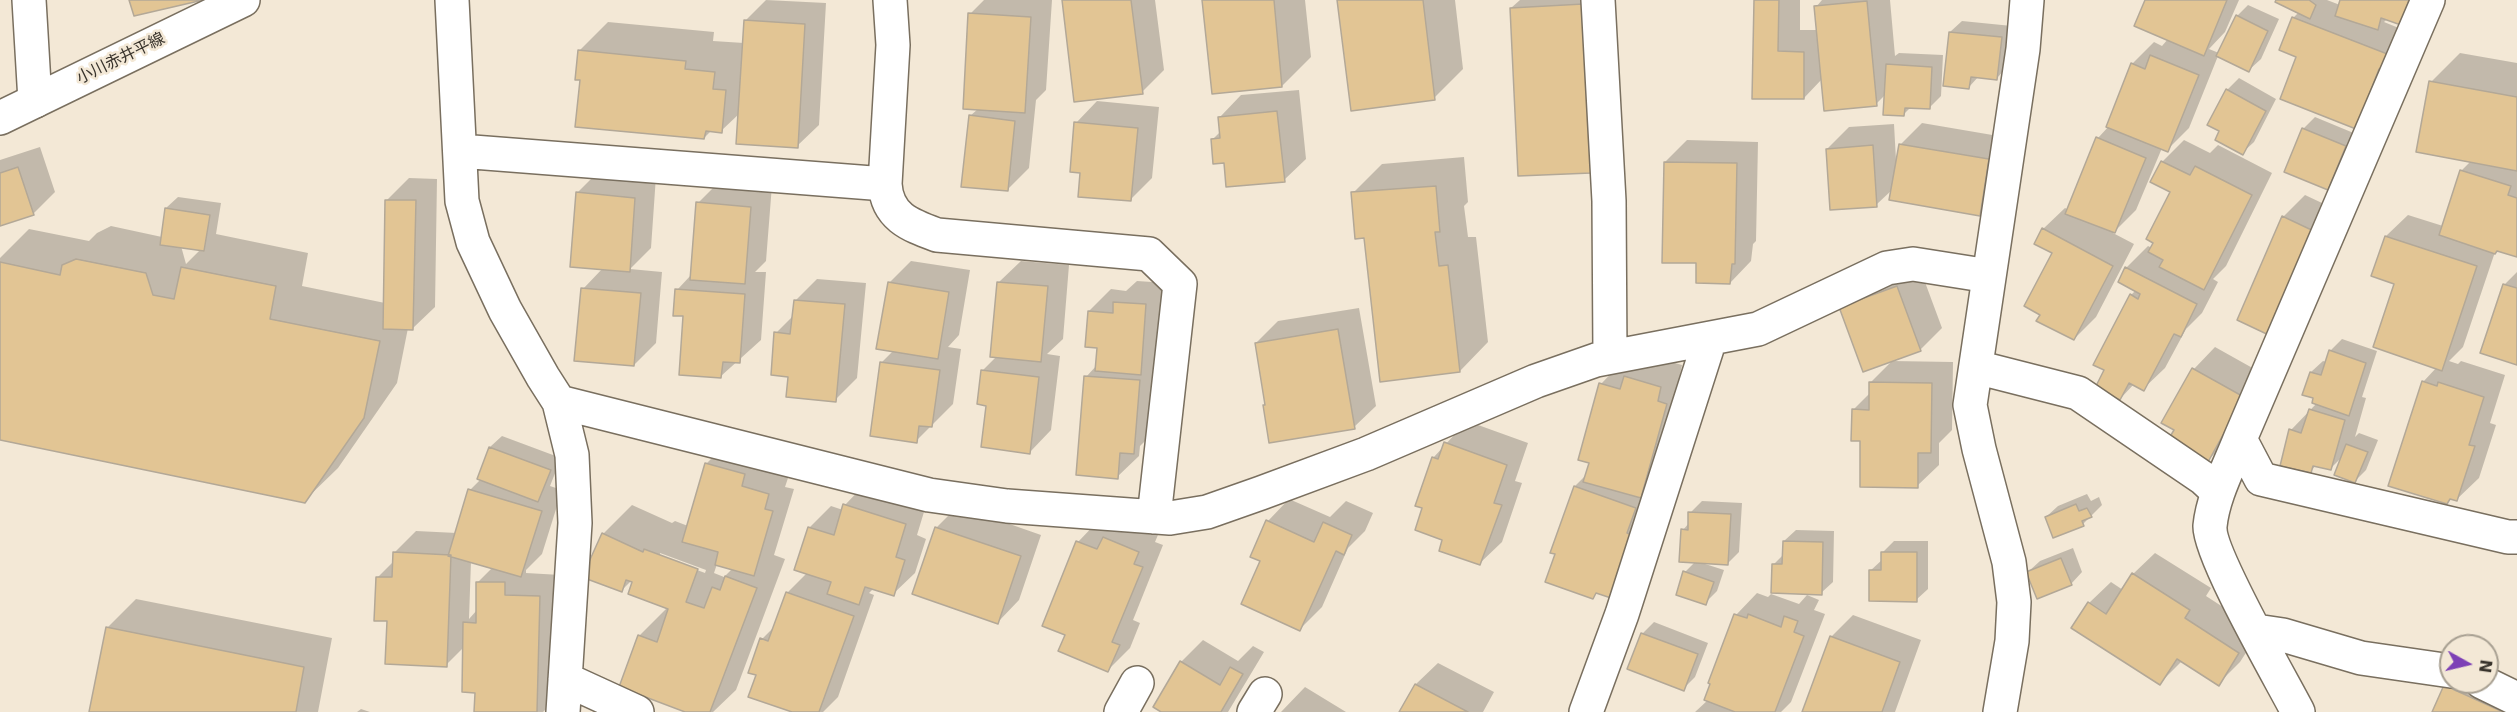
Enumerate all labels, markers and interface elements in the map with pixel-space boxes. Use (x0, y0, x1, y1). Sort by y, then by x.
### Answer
street label: 小川赤井平線 (74, 29, 168, 89)
north arrow (2439, 634, 2499, 694)
text: N (2475, 658, 2496, 674)

